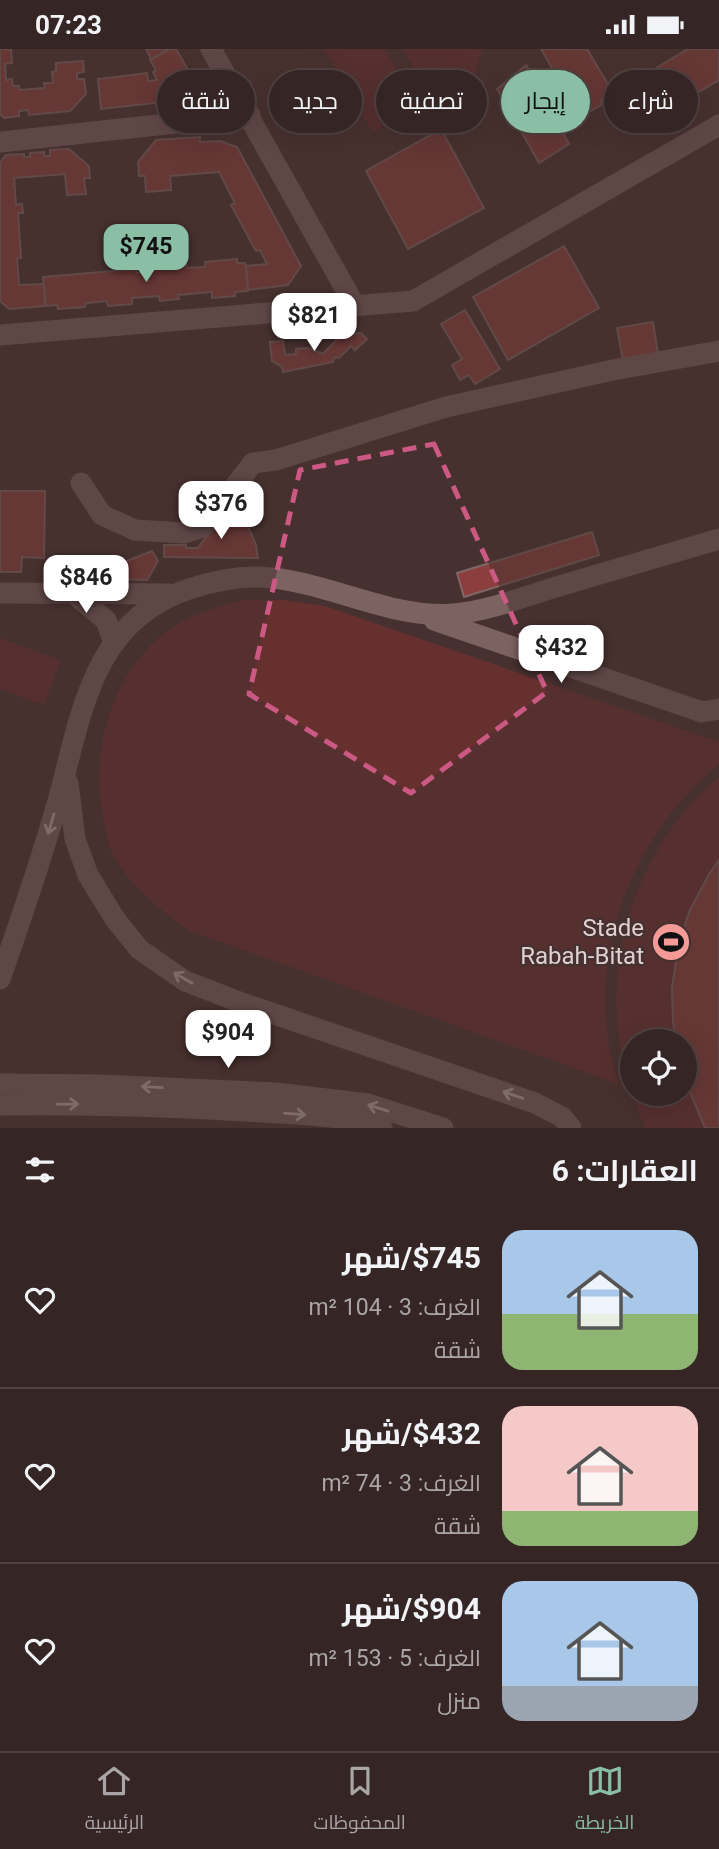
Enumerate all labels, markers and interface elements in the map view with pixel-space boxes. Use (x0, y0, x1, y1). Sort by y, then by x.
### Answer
text: 07:23 (35, 10, 102, 40)
chip: شقة (157, 70, 255, 133)
chip: جديد (269, 70, 362, 133)
chip: تصفية (376, 70, 487, 133)
chip: إيجار (501, 70, 590, 133)
chip: شراء (604, 70, 698, 133)
pin: $745 (105, 225, 187, 284)
text: $745 (120, 233, 172, 260)
pin: $821 (273, 293, 355, 353)
text: $821 (288, 302, 340, 329)
pin: $376 (180, 482, 262, 541)
text: $376 (195, 490, 247, 517)
pin: $846 (45, 555, 127, 615)
text: $846 (60, 564, 112, 591)
pin: $432 (520, 625, 602, 685)
text: $432 (535, 634, 587, 661)
one-way arrow (43, 813, 56, 835)
place label: Stade Rabah-Bitat (520, 914, 644, 970)
sports icon: Stade Rabah-Bitat (650, 921, 692, 963)
one-way arrow (173, 971, 194, 984)
pin: $904 (187, 1011, 269, 1070)
text: $904 (202, 1019, 254, 1046)
map controls (620, 1029, 697, 1106)
button: locate (620, 1029, 697, 1106)
one-way arrow (141, 1081, 164, 1094)
one-way arrow (502, 1088, 524, 1100)
one-way arrow (56, 1098, 79, 1111)
one-way arrow (367, 1100, 389, 1113)
one-way arrow (284, 1108, 306, 1121)
icon: filters (21, 1151, 59, 1189)
text: العقارات: 6 (552, 1153, 698, 1188)
text: $745/شهر (342, 1240, 481, 1275)
icon: home (558, 1258, 642, 1342)
icon: heart (21, 1281, 59, 1319)
text: الغرف: 3 · 104 m² (308, 1294, 481, 1321)
text: شقة (434, 1337, 481, 1364)
text: $432/شهر (342, 1416, 481, 1451)
icon: home (558, 1434, 642, 1518)
icon: heart (21, 1457, 59, 1495)
text: الغرف: 3 · 74 m² (321, 1470, 481, 1497)
text: شقة (434, 1513, 481, 1540)
text: $904/شهر (342, 1591, 481, 1626)
icon: home (558, 1609, 642, 1693)
icon: heart (21, 1632, 59, 1670)
text: الغرف: 5 · 153 m² (308, 1645, 481, 1672)
text: منزل (437, 1688, 481, 1715)
tab: الرئيسية (85, 1762, 144, 1840)
tab: المحفوظات (313, 1762, 406, 1840)
tab: الخريطة (575, 1762, 634, 1840)

